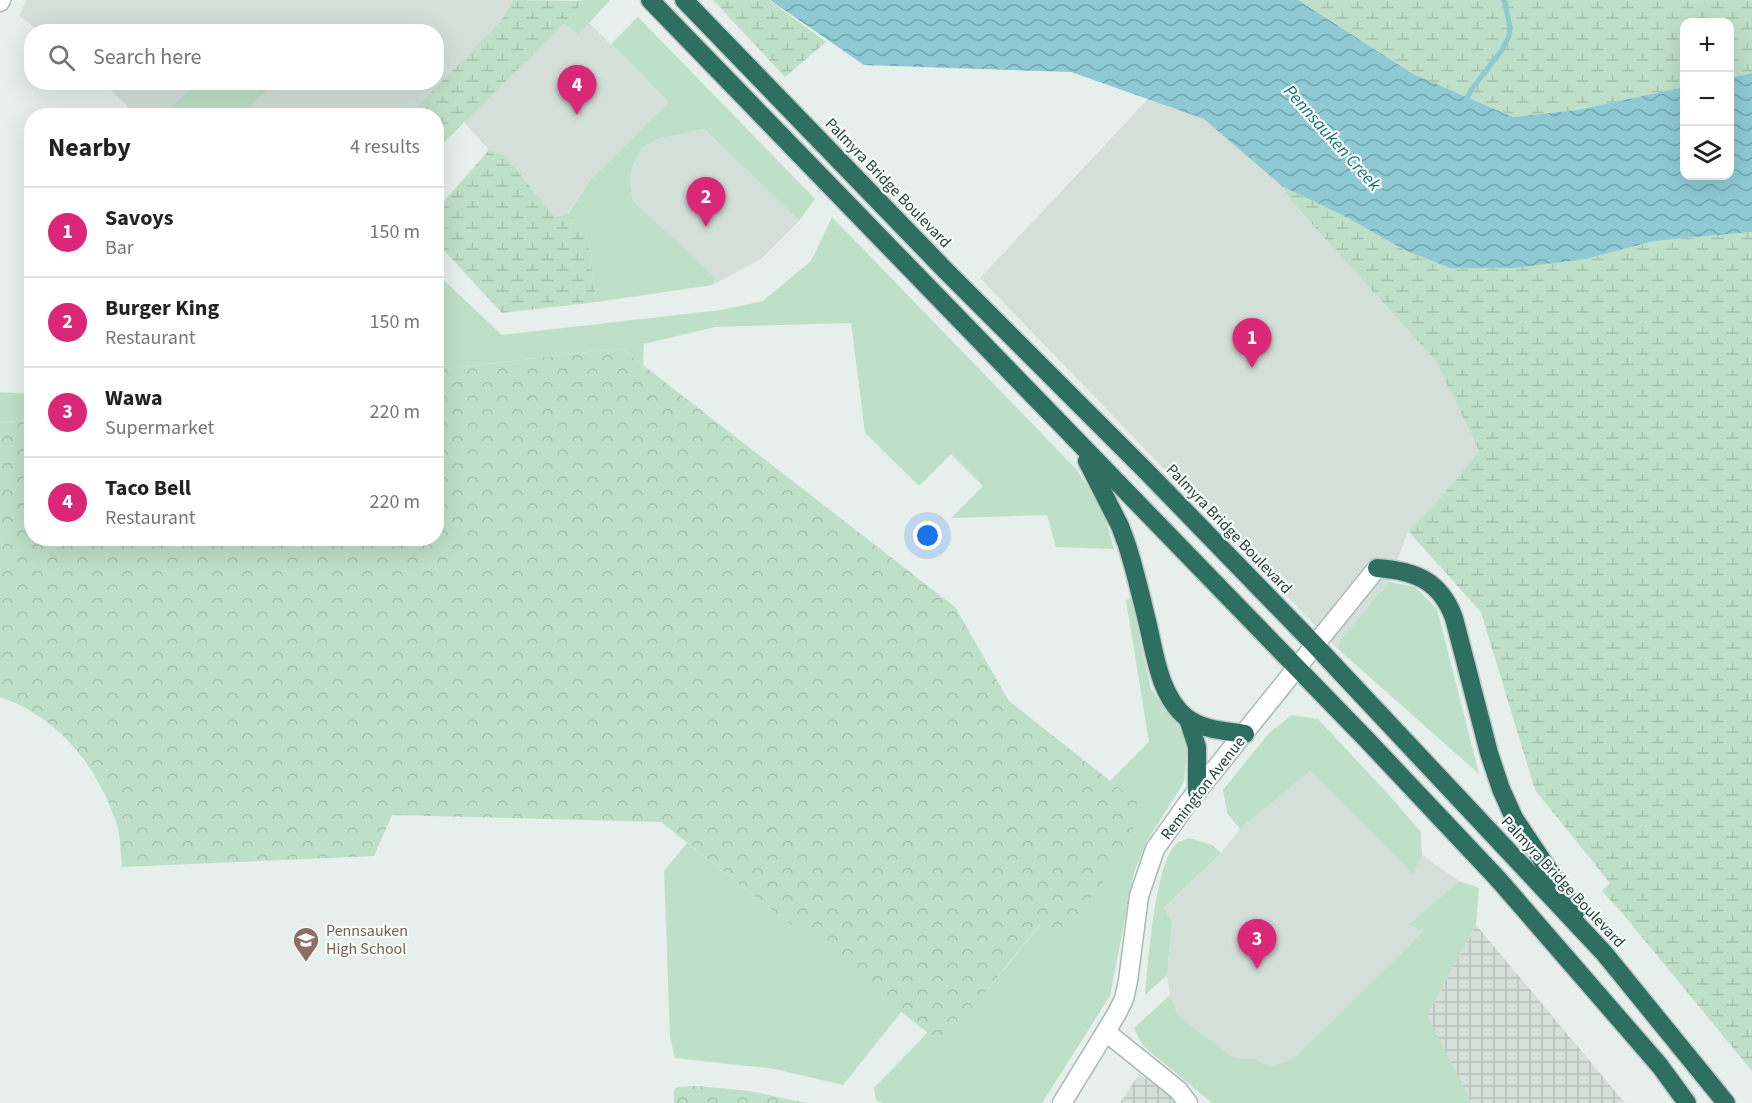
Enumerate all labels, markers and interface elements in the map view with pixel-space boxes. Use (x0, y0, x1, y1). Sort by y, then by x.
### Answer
map controls (1680, 18, 1734, 180)
button: + (1680, 18, 1734, 72)
search box (24, 24, 444, 90)
icon: search (45, 41, 78, 74)
text: Search here (93, 41, 201, 73)
pin: 4 (558, 66, 596, 115)
button: − (1680, 72, 1734, 126)
water label: Pennsauken Creek (1278, 79, 1387, 197)
street label: Palmyra Bridge Boulevard (820, 113, 956, 253)
button: layers (1680, 126, 1734, 180)
text: Nearby (48, 129, 131, 166)
text: 4 results (350, 133, 420, 161)
pin: 2 (686, 178, 726, 227)
text: Savoys (105, 202, 173, 234)
text: 1 (62, 218, 73, 246)
text: 150 m (370, 218, 420, 246)
text: Bar (105, 234, 134, 262)
text: Burger King (105, 292, 219, 324)
text: 2 (62, 308, 73, 336)
text: 150 m (370, 308, 420, 336)
pin: 1 (1232, 318, 1272, 368)
text: Restaurant (105, 324, 196, 352)
text: Wawa (105, 382, 163, 414)
text: 3 (62, 398, 73, 426)
text: 220 m (370, 398, 420, 426)
text: Supermarket (105, 414, 214, 442)
street label: Palmyra Bridge Boulevard (1161, 459, 1297, 599)
text: Taco Bell (105, 472, 191, 504)
text: 4 (62, 488, 73, 516)
text: 220 m (370, 488, 420, 516)
text: Restaurant (105, 504, 196, 532)
your location (913, 521, 942, 550)
street label: Remington Avenue (1156, 732, 1250, 844)
street label: Palmyra Bridge Boulevard (1496, 811, 1630, 953)
place label: Pennsauken High School (326, 920, 408, 960)
pin: 3 (1238, 920, 1276, 969)
school or university icon: Pennsauken High School (291, 925, 321, 963)

